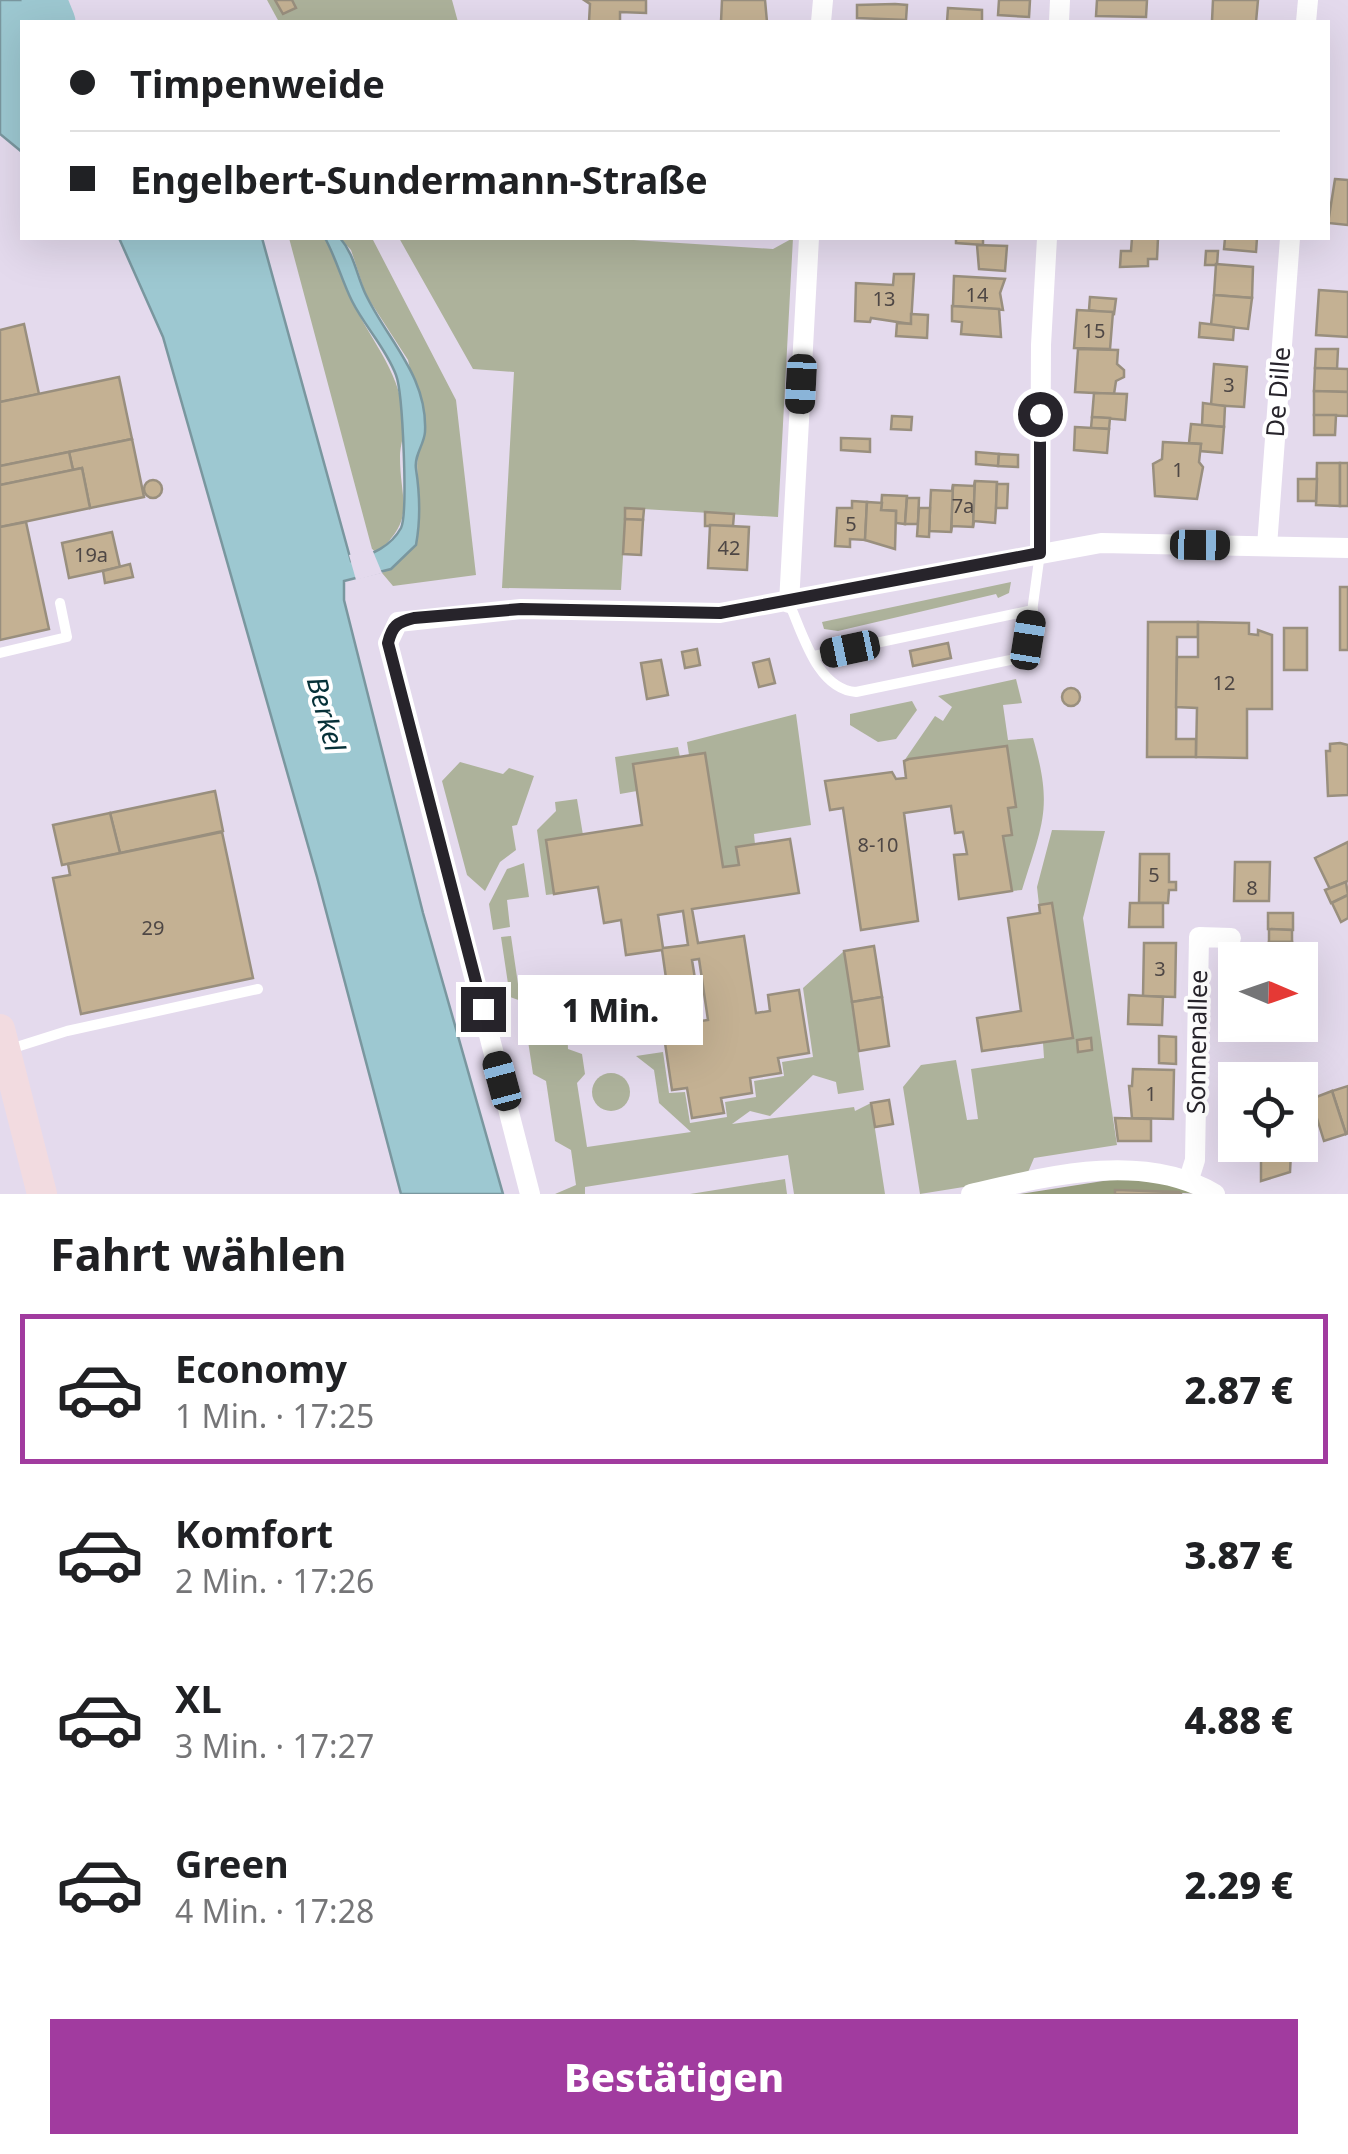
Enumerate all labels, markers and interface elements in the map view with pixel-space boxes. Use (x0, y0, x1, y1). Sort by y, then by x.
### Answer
text: Timpenweide (130, 57, 385, 109)
text: Engelbert-Sundermann-Straße (130, 153, 708, 205)
house number: 14 (966, 281, 989, 308)
house number: 13 (873, 285, 895, 312)
house number: 15 (1083, 317, 1105, 344)
street label: De Dille (1257, 346, 1297, 438)
car (784, 353, 818, 415)
house number: 3 (1223, 371, 1235, 398)
route start (1018, 392, 1063, 437)
house number: 1 (1172, 456, 1184, 483)
house number: 7a (952, 492, 974, 519)
house number: 5 (845, 510, 857, 537)
car (1170, 529, 1230, 561)
house number: 42 (718, 534, 740, 561)
house number: 19a (74, 541, 108, 568)
car (1008, 608, 1048, 672)
car (818, 628, 882, 670)
house number: 12 (1213, 669, 1235, 696)
water label: Berkel (299, 672, 355, 756)
house number: 8-10 (858, 831, 898, 858)
house number: 5 (1148, 861, 1160, 888)
house number: 8 (1246, 874, 1258, 901)
house number: 29 (142, 914, 164, 941)
north arrow (1218, 942, 1318, 1042)
map controls (1218, 942, 1318, 1162)
house number: 3 (1154, 955, 1166, 982)
street label: Sonnenallee (1178, 969, 1214, 1114)
callout: 1 Min. (518, 974, 703, 1044)
route end (461, 987, 506, 1032)
text: 1 Min. (562, 988, 659, 1031)
car (480, 1048, 524, 1114)
button: locate (1218, 1062, 1318, 1162)
house number: 1 (1145, 1080, 1157, 1107)
text: Fahrt wählen (50, 1223, 347, 1284)
text: Economy (175, 1342, 347, 1394)
icon: car (55, 1344, 145, 1434)
text: 2.87 € (1184, 1363, 1293, 1415)
text: 1 Min. · 17:25 (175, 1394, 374, 1437)
text: Komfort (175, 1507, 333, 1559)
icon: car (55, 1509, 145, 1599)
text: 3.87 € (1184, 1528, 1293, 1580)
text: 2 Min. · 17:26 (175, 1559, 374, 1602)
text: XL (175, 1672, 222, 1724)
icon: car (55, 1674, 145, 1764)
text: 4.88 € (1184, 1693, 1293, 1745)
text: 3 Min. · 17:27 (175, 1724, 374, 1767)
text: Green (175, 1837, 289, 1889)
icon: car (55, 1839, 145, 1929)
text: 2.29 € (1184, 1858, 1293, 1910)
text: 4 Min. · 17:28 (175, 1889, 374, 1932)
button: Bestätigen (50, 2019, 1298, 2134)

